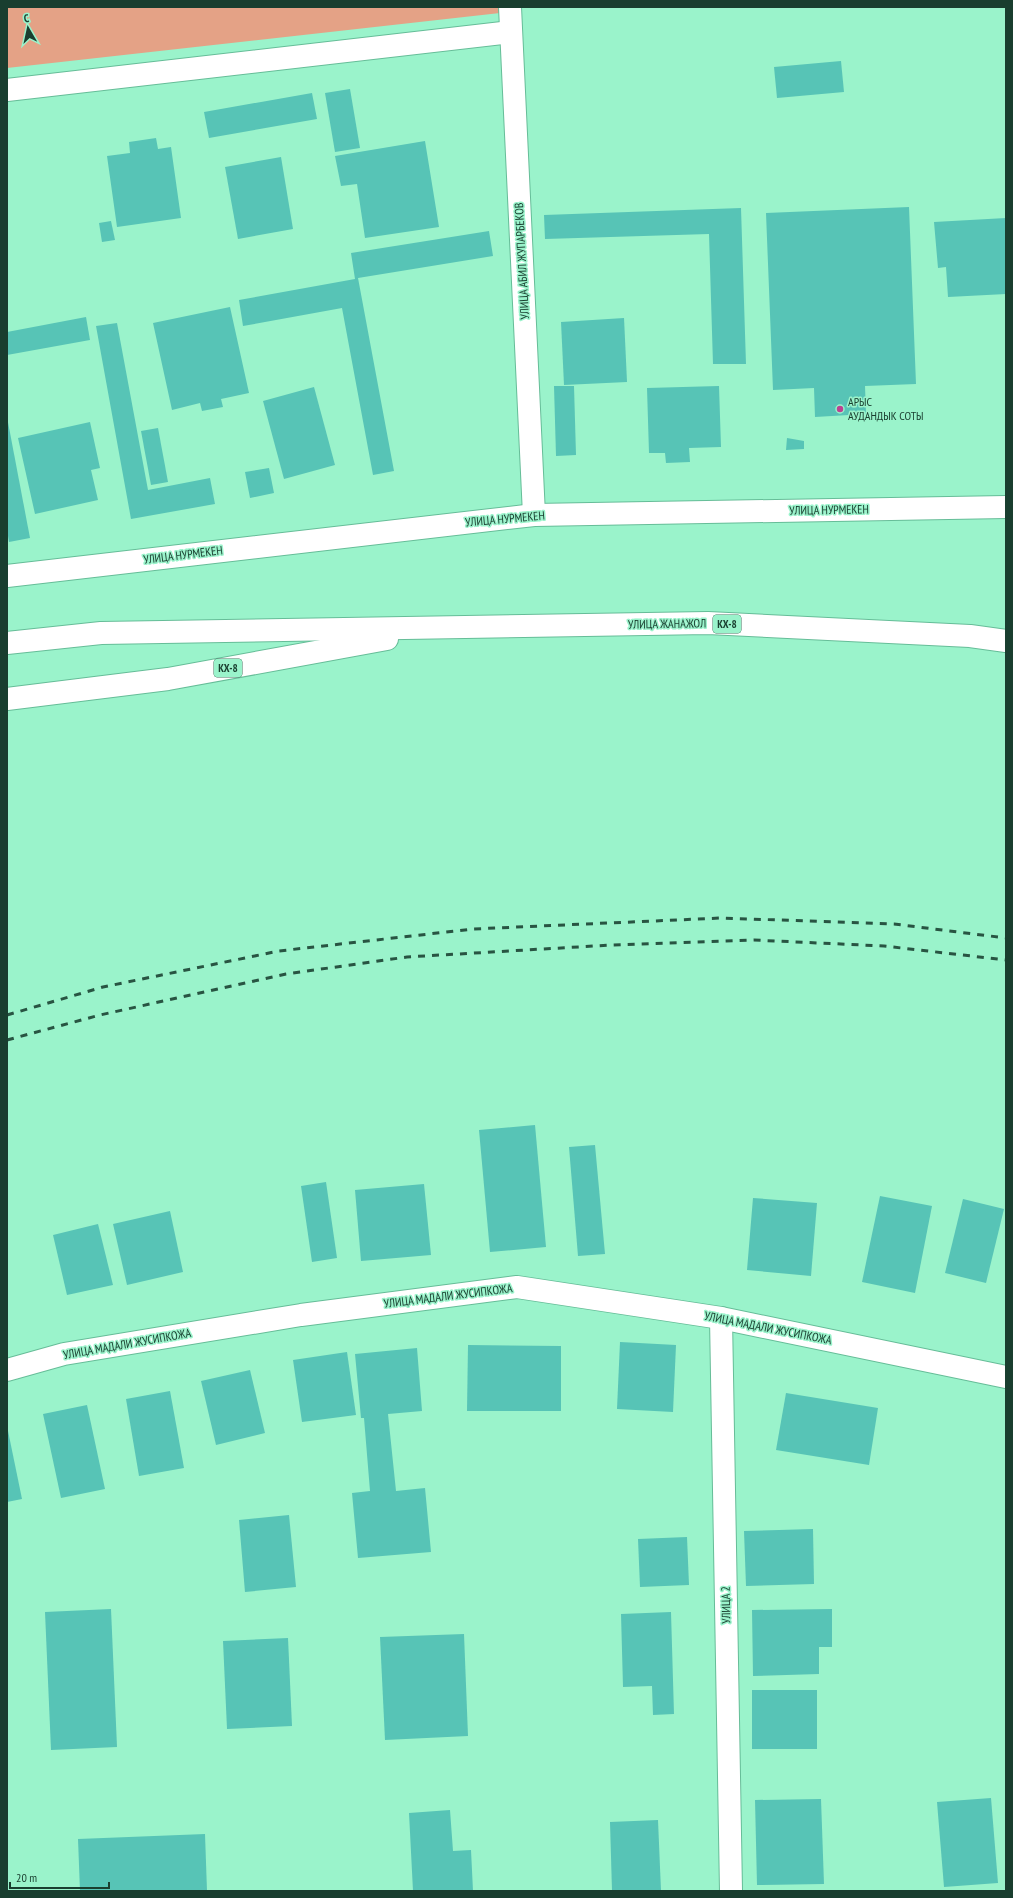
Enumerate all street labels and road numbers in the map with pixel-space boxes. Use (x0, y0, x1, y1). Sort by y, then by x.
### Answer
street label: УЛИЦА АБИЛ ЖУПАРБЕКОВ (511, 202, 532, 320)
street label: УЛИЦА НУРМЕКЕН (789, 501, 869, 518)
street label: УЛИЦА НУРМЕКЕН (465, 508, 545, 529)
street label: УЛИЦА НУРМЕКЕН (142, 542, 223, 567)
street label: УЛИЦА ЖАНАЖОЛ (628, 615, 706, 632)
road number: КХ-8 (713, 615, 741, 633)
road number: КХ-8 (214, 659, 242, 677)
street label: УЛИЦА МАДАЛИ ЖУСИПКОЖА (383, 1280, 513, 1311)
street label: УЛИЦА МАДАЛИ ЖУСИПКОЖА (703, 1308, 833, 1347)
street label: УЛИЦА МАДАЛИ ЖУСИПКОЖА (62, 1325, 192, 1362)
street label: УЛИЦА 2 (718, 1586, 733, 1624)

